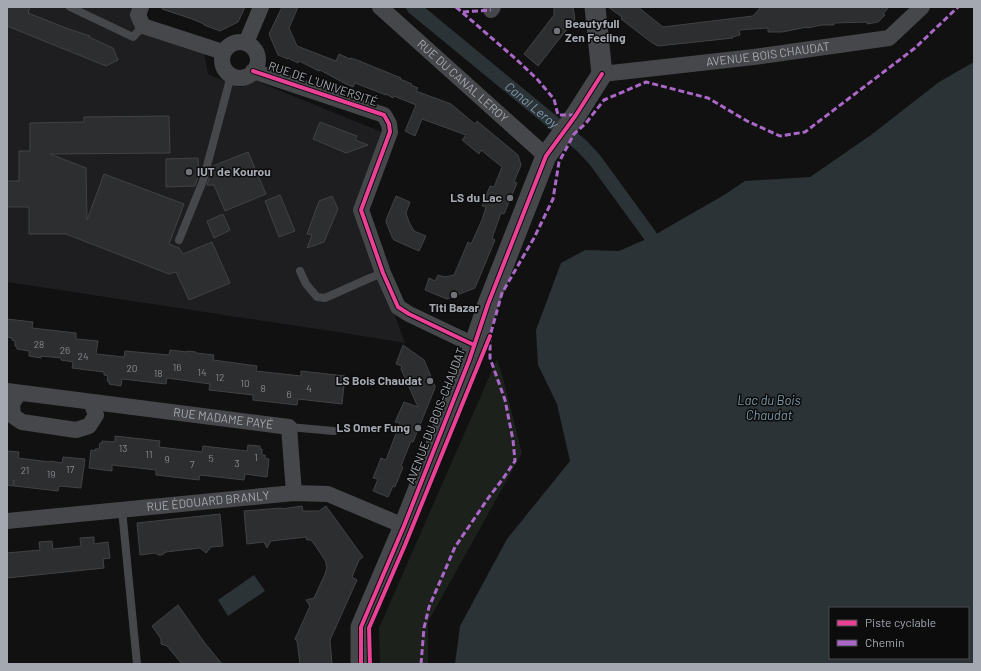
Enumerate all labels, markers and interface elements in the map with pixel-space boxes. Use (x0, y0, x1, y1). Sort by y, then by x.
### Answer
place label: Beautyfull Zen Feeling (565, 16, 626, 44)
marker: Beautyfull Zen Feeling (552, 26, 562, 36)
street label: RUE DU CANAL LEROY (415, 36, 512, 125)
street label: AVENUE BOIS CHAUDAT (705, 38, 831, 68)
street label: RUE DE L'UNIVERSITÉ (267, 58, 380, 108)
water label: Canal Leroy (502, 78, 563, 132)
place label: IUT de Kourou (197, 164, 271, 178)
marker: IUT de Kourou (184, 167, 194, 177)
place label: LS du Lac (450, 190, 503, 204)
marker: LS du Lac (505, 193, 515, 203)
marker: Titi Bazar (449, 290, 459, 300)
place label: Titi Bazar (429, 300, 480, 314)
house number: 28 (34, 338, 44, 350)
house number: 26 (60, 344, 70, 356)
street label: AVENUE DU BOIS-CHAUDAT (403, 346, 468, 486)
house number: 24 (78, 350, 88, 362)
house number: 16 (173, 361, 181, 373)
house number: 20 (126, 362, 138, 374)
house number: 14 (197, 366, 207, 378)
house number: 18 (154, 367, 162, 379)
house number: 12 (216, 371, 224, 383)
place label: LS Bois Chaudat (336, 373, 422, 387)
marker: LS Bois Chaudat (425, 376, 435, 386)
house number: 10 (240, 377, 250, 389)
house number: 8 (260, 382, 266, 394)
house number: 4 (306, 382, 312, 394)
house number: 6 (286, 388, 292, 400)
water label: Lac du Bois Chaudat (737, 392, 801, 423)
street label: RUE MADAME PAYÉ (173, 404, 274, 431)
place label: LS Omer Fung (337, 420, 410, 434)
marker: LS Omer Fung (413, 423, 423, 433)
house number: 13 (119, 442, 127, 454)
house number: 11 (145, 448, 153, 460)
house number: 1 (254, 451, 258, 463)
house number: 5 (208, 452, 214, 464)
house number: 9 (164, 453, 170, 465)
house number: 3 (234, 457, 240, 469)
house number: 7 (190, 458, 195, 470)
house number: 17 (66, 463, 74, 475)
house number: 21 (21, 464, 29, 476)
house number: 19 (47, 468, 55, 480)
street label: RUE ÉDOUARD BRANLY (146, 487, 270, 513)
legend (829, 607, 969, 659)
text: Piste cyclable (865, 615, 936, 629)
text: Chemin (865, 635, 905, 649)

